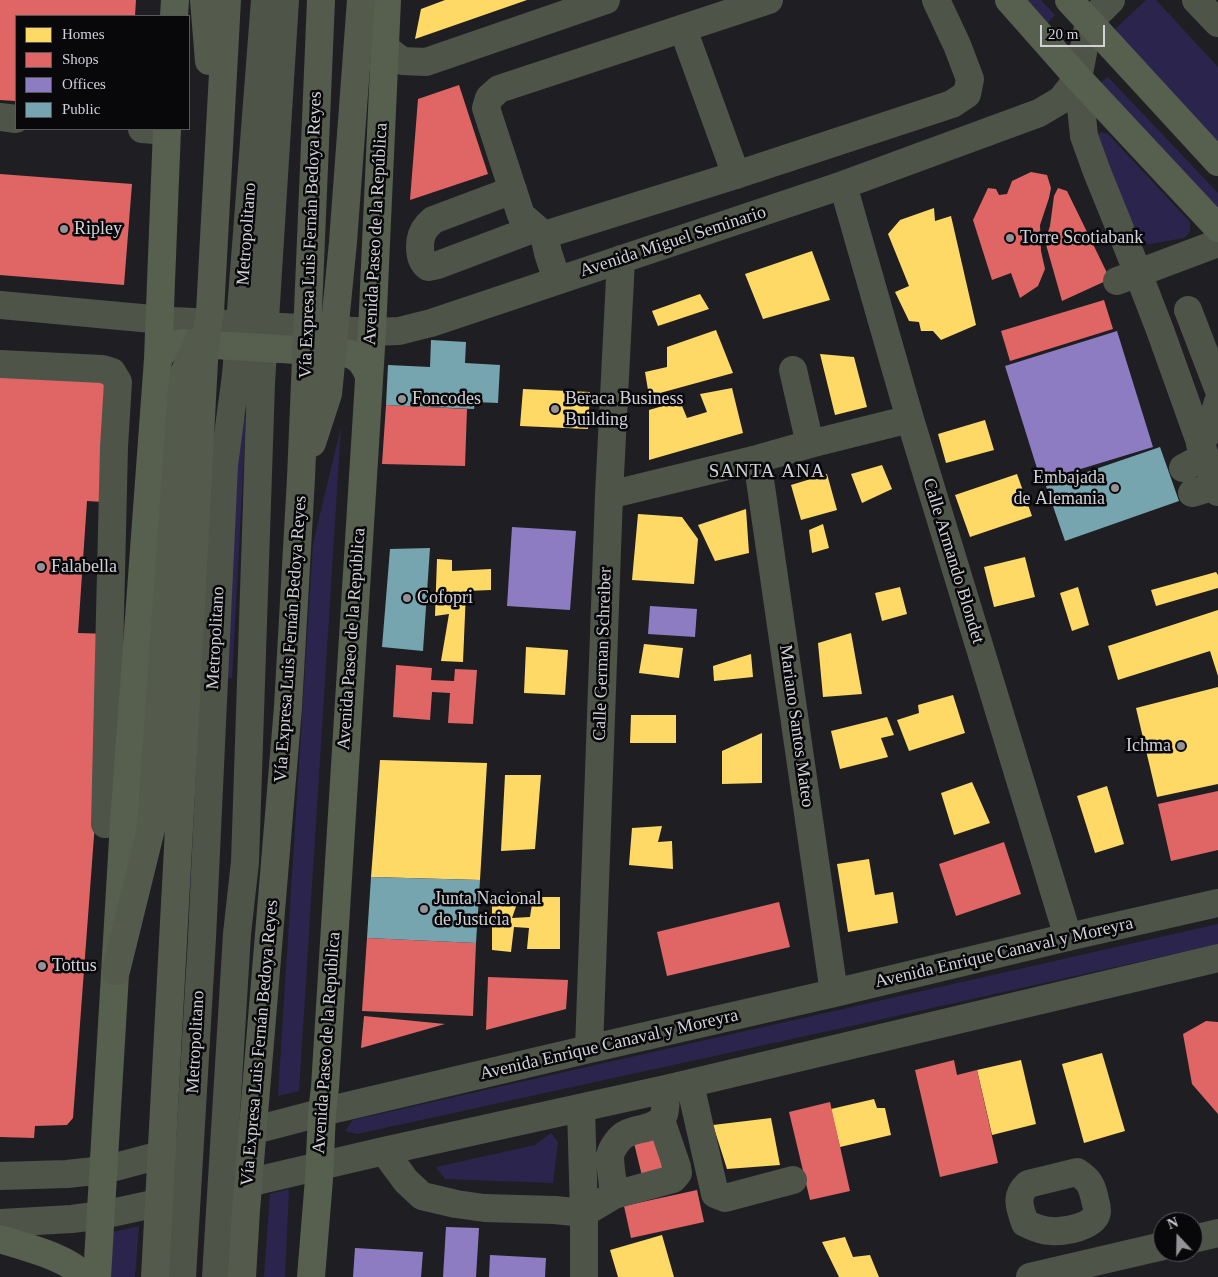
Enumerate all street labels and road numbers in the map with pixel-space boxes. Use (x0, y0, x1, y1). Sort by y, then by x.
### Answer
street label: Vía Expresa Luis Fernán Bedoya Reyes (295, 91, 327, 379)
street label: Avenida Paseo de la República (359, 122, 393, 346)
street label: Metropolitano (233, 182, 261, 286)
street label: Avenida Miguel Seminario (577, 202, 769, 282)
street label: Calle Armando Blondet (918, 476, 988, 646)
street label: Vía Expresa Luis Fernán Bedoya Reyes (270, 495, 312, 783)
street label: Avenida Paseo de la República (333, 527, 371, 751)
street label: Calle German Schreiber (589, 567, 617, 741)
street label: Metropolitano (203, 586, 229, 690)
street label: Mariano Santos Mateo (774, 643, 818, 809)
street label: Vía Expresa Luis Fernán Bedoya Reyes (237, 899, 283, 1187)
street label: Avenida Enrique Canaval y Moreyra (873, 913, 1135, 993)
street label: Avenida Paseo de la República (308, 931, 346, 1155)
street label: Metropolitano (183, 990, 209, 1094)
street label: Avenida Enrique Canaval y Moreyra (478, 1005, 740, 1085)

